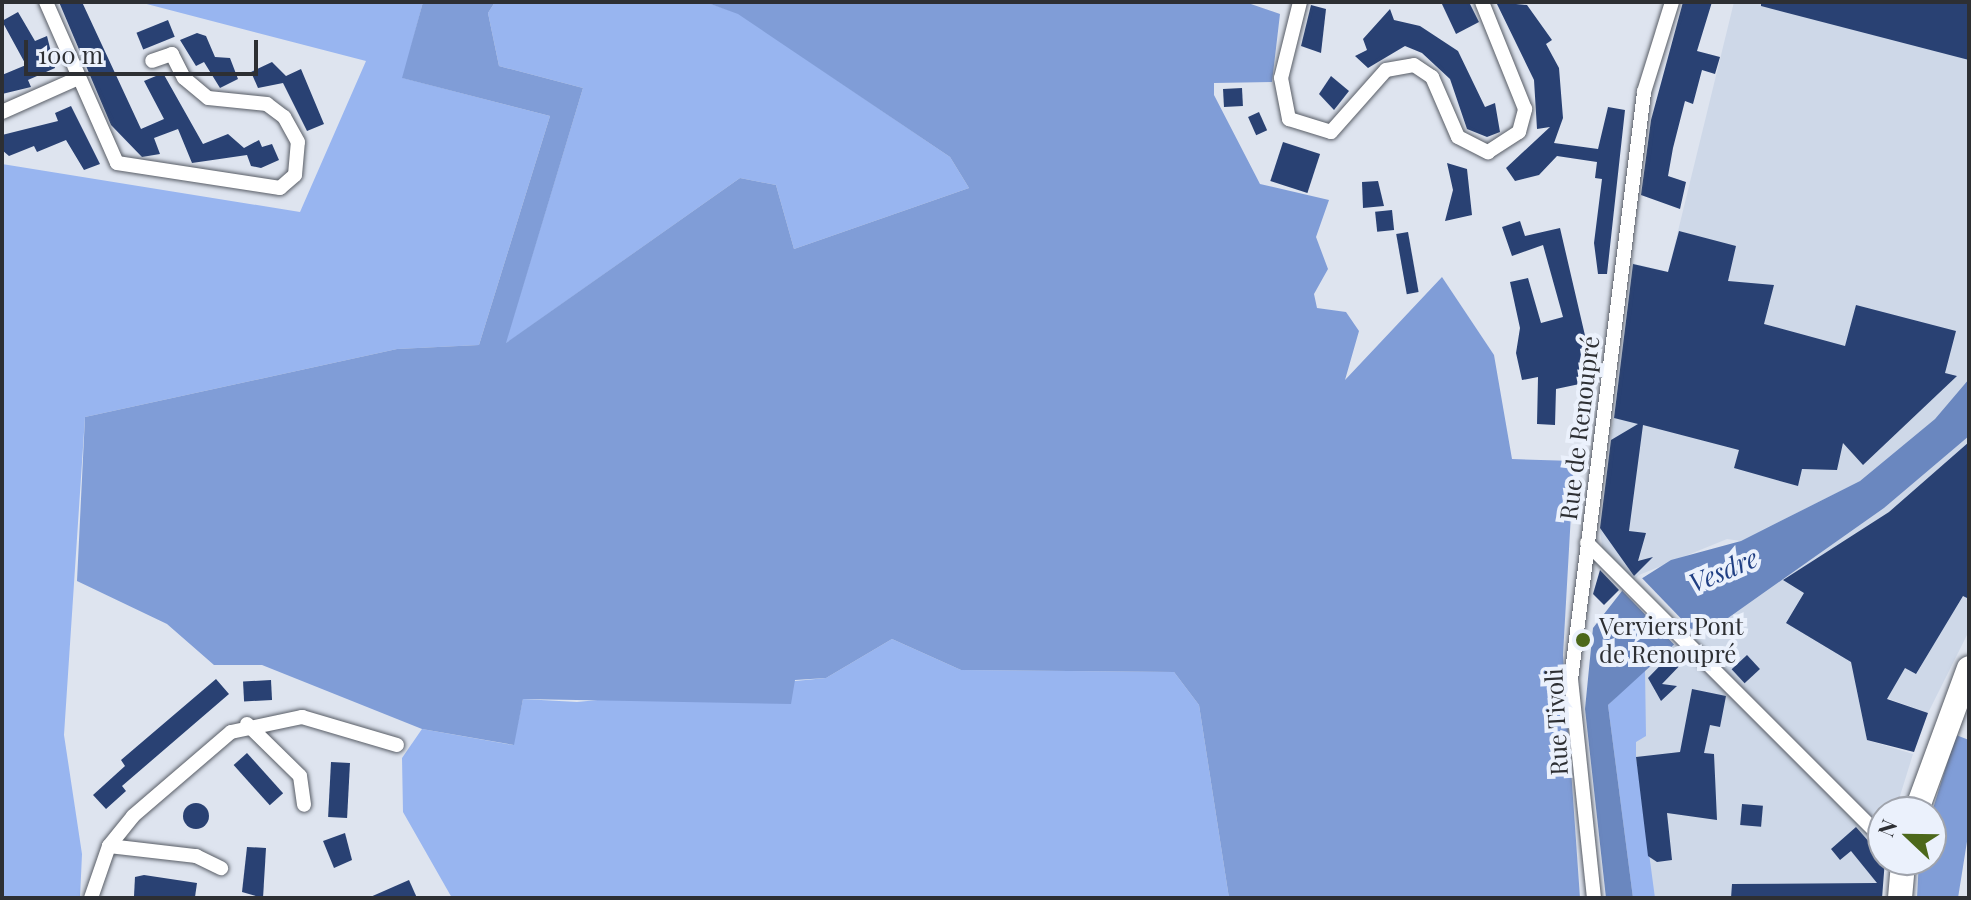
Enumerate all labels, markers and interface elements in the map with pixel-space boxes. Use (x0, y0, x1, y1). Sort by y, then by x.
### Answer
scale bar (28, 24, 262, 74)
text: 100 m (38, 38, 103, 70)
street label: Rue de Renoupré (1553, 334, 1605, 522)
water label: Vesdre (1684, 542, 1762, 598)
place label: Verviers Pont de Renoupré (1599, 612, 1744, 668)
marker: Verviers Pont de Renoupré (1574, 631, 1592, 649)
street label: Rue Tivoli (1539, 667, 1573, 777)
north arrow (1867, 796, 1947, 876)
text: N (1870, 815, 1903, 841)

